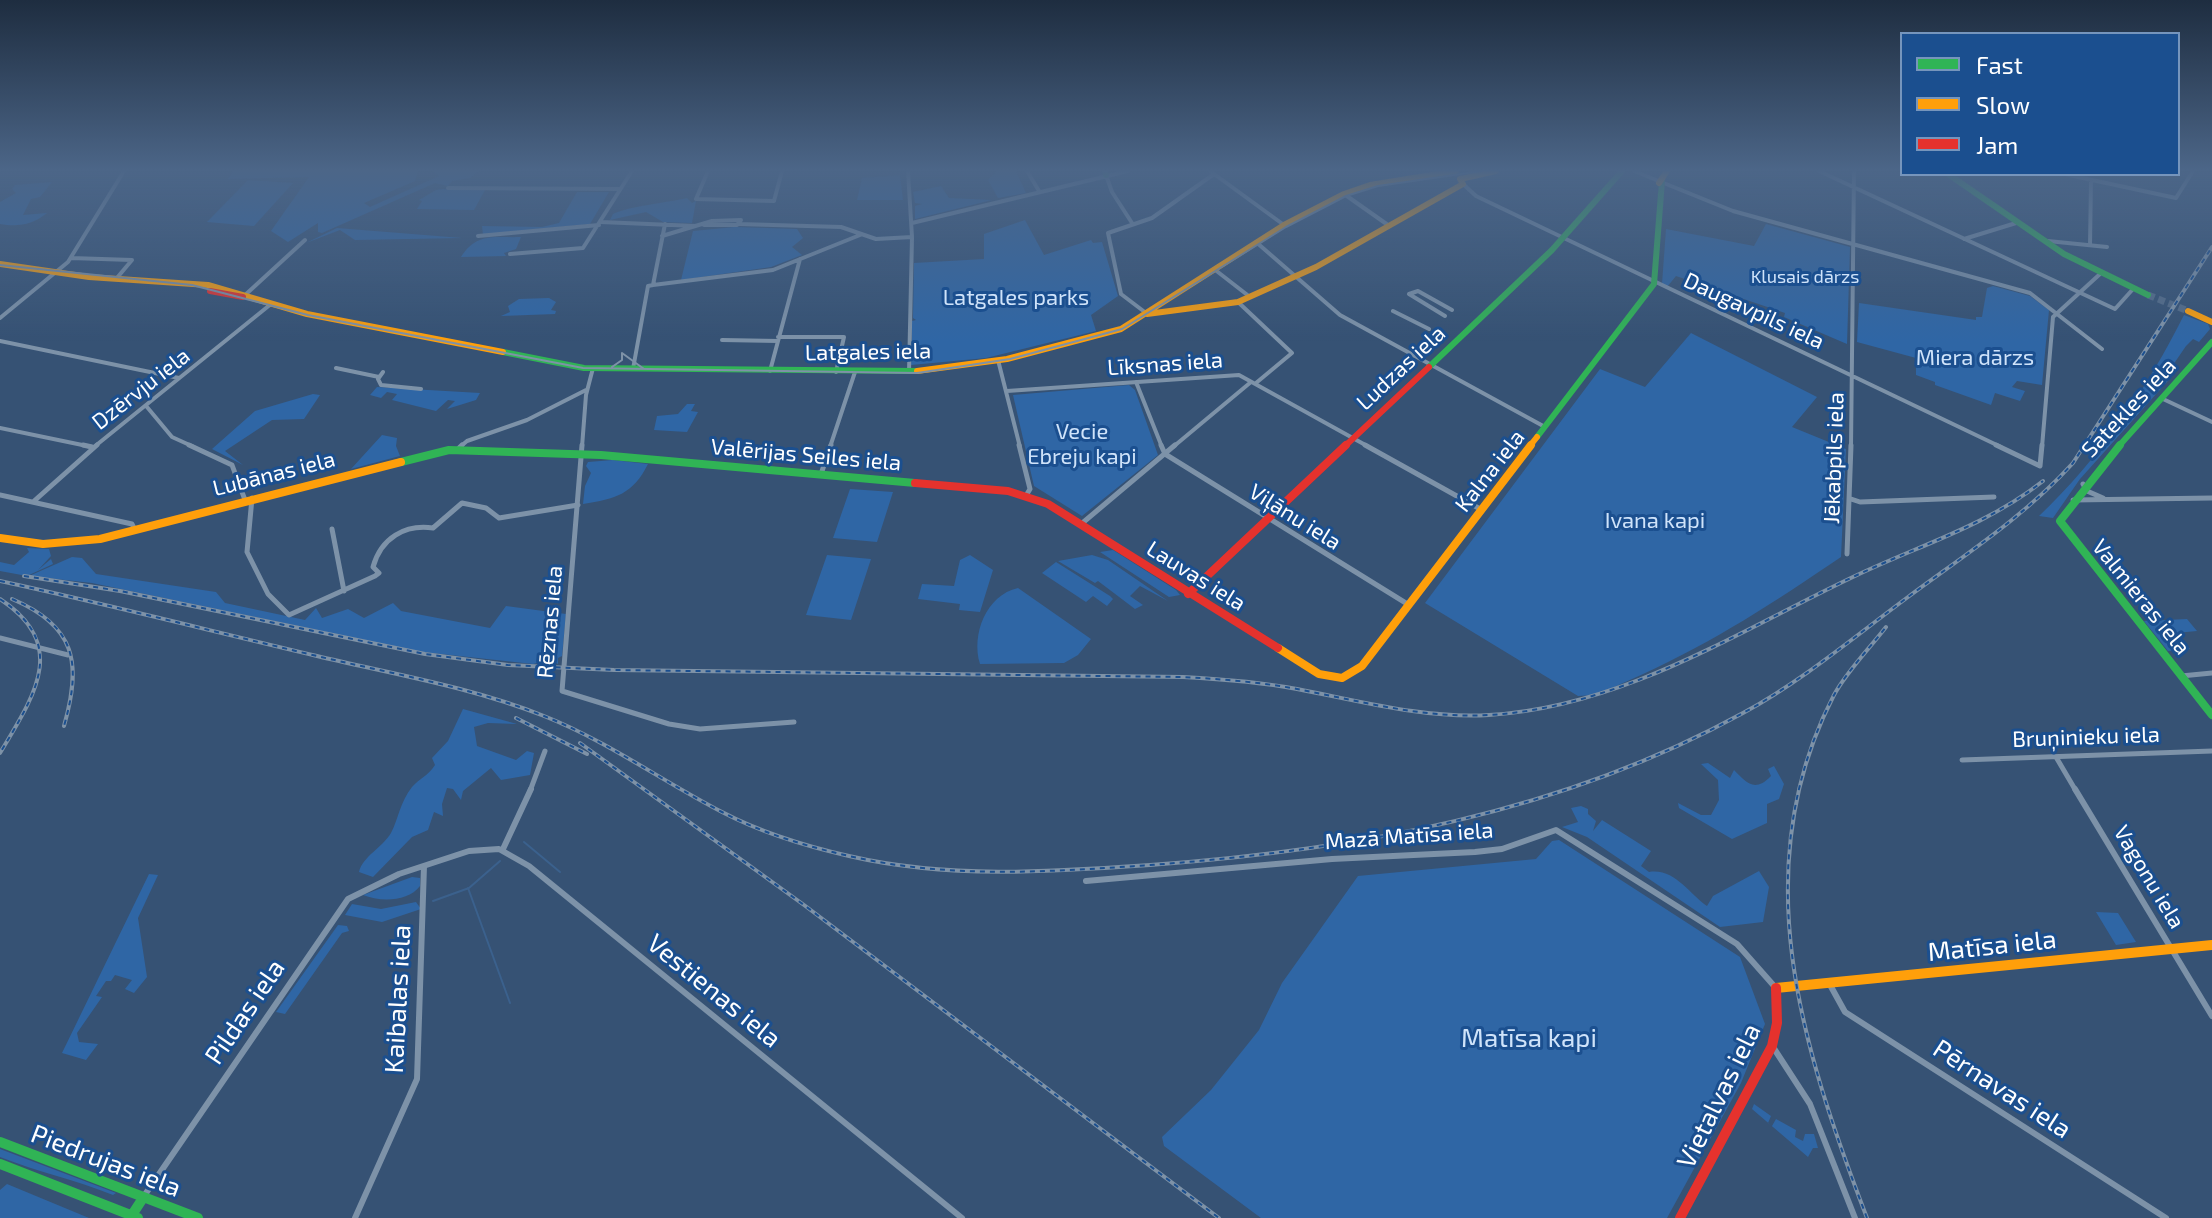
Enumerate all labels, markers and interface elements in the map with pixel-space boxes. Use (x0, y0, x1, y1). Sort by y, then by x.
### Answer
legend (1900, 32, 2180, 176)
text: Fast (1976, 50, 2023, 79)
text: Slow (1976, 90, 2030, 119)
text: Jam (1976, 130, 2018, 159)
park label: Klusais dārzs (1751, 266, 1859, 288)
street label: Daugavpils iela (1680, 267, 1828, 355)
park label: Latgales parks (943, 285, 1089, 311)
street label: Ludzas iela (1351, 320, 1451, 416)
street label: Latgales iela (805, 338, 931, 366)
street label: Dzērvju iela (87, 343, 195, 435)
park label: Miera dārzs (1916, 345, 2034, 371)
street label: Līksnas iela (1106, 347, 1224, 381)
street label: Satekles iela (2076, 353, 2182, 463)
street label: Jēkabpils iela (1819, 392, 1849, 524)
park label: Vecie Ebreju kapi (1027, 419, 1137, 470)
street label: Kalna iela (1450, 425, 1530, 517)
street label: Valērijas Seiles iela (710, 434, 902, 476)
street label: Lubānas iela (210, 446, 338, 502)
street label: Viļānu iela (1244, 478, 1346, 556)
park label: Ivana kapi (1605, 508, 1705, 534)
street label: Valmieras iela (2086, 534, 2196, 660)
street label: Lauvas iela (1142, 535, 1250, 617)
street label: Rēznas iela (532, 564, 568, 680)
street label: Bruņinieku iela (2012, 721, 2160, 753)
street label: Mazā Matīsa iela (1324, 817, 1494, 855)
street label: Vagonu iela (2108, 821, 2190, 933)
street label: Kaibalas iela (379, 924, 417, 1074)
street label: Matīsa iela (1926, 924, 2058, 968)
street label: Vestienas iela (641, 928, 787, 1054)
street label: Pildas iela (198, 953, 292, 1071)
street label: Vietalvas iela (1671, 1019, 1767, 1173)
park label: Matīsa kapi (1461, 1022, 1597, 1054)
street label: Pērnavas iela (1927, 1033, 2077, 1145)
street label: Piedrujas iela (27, 1118, 185, 1204)

